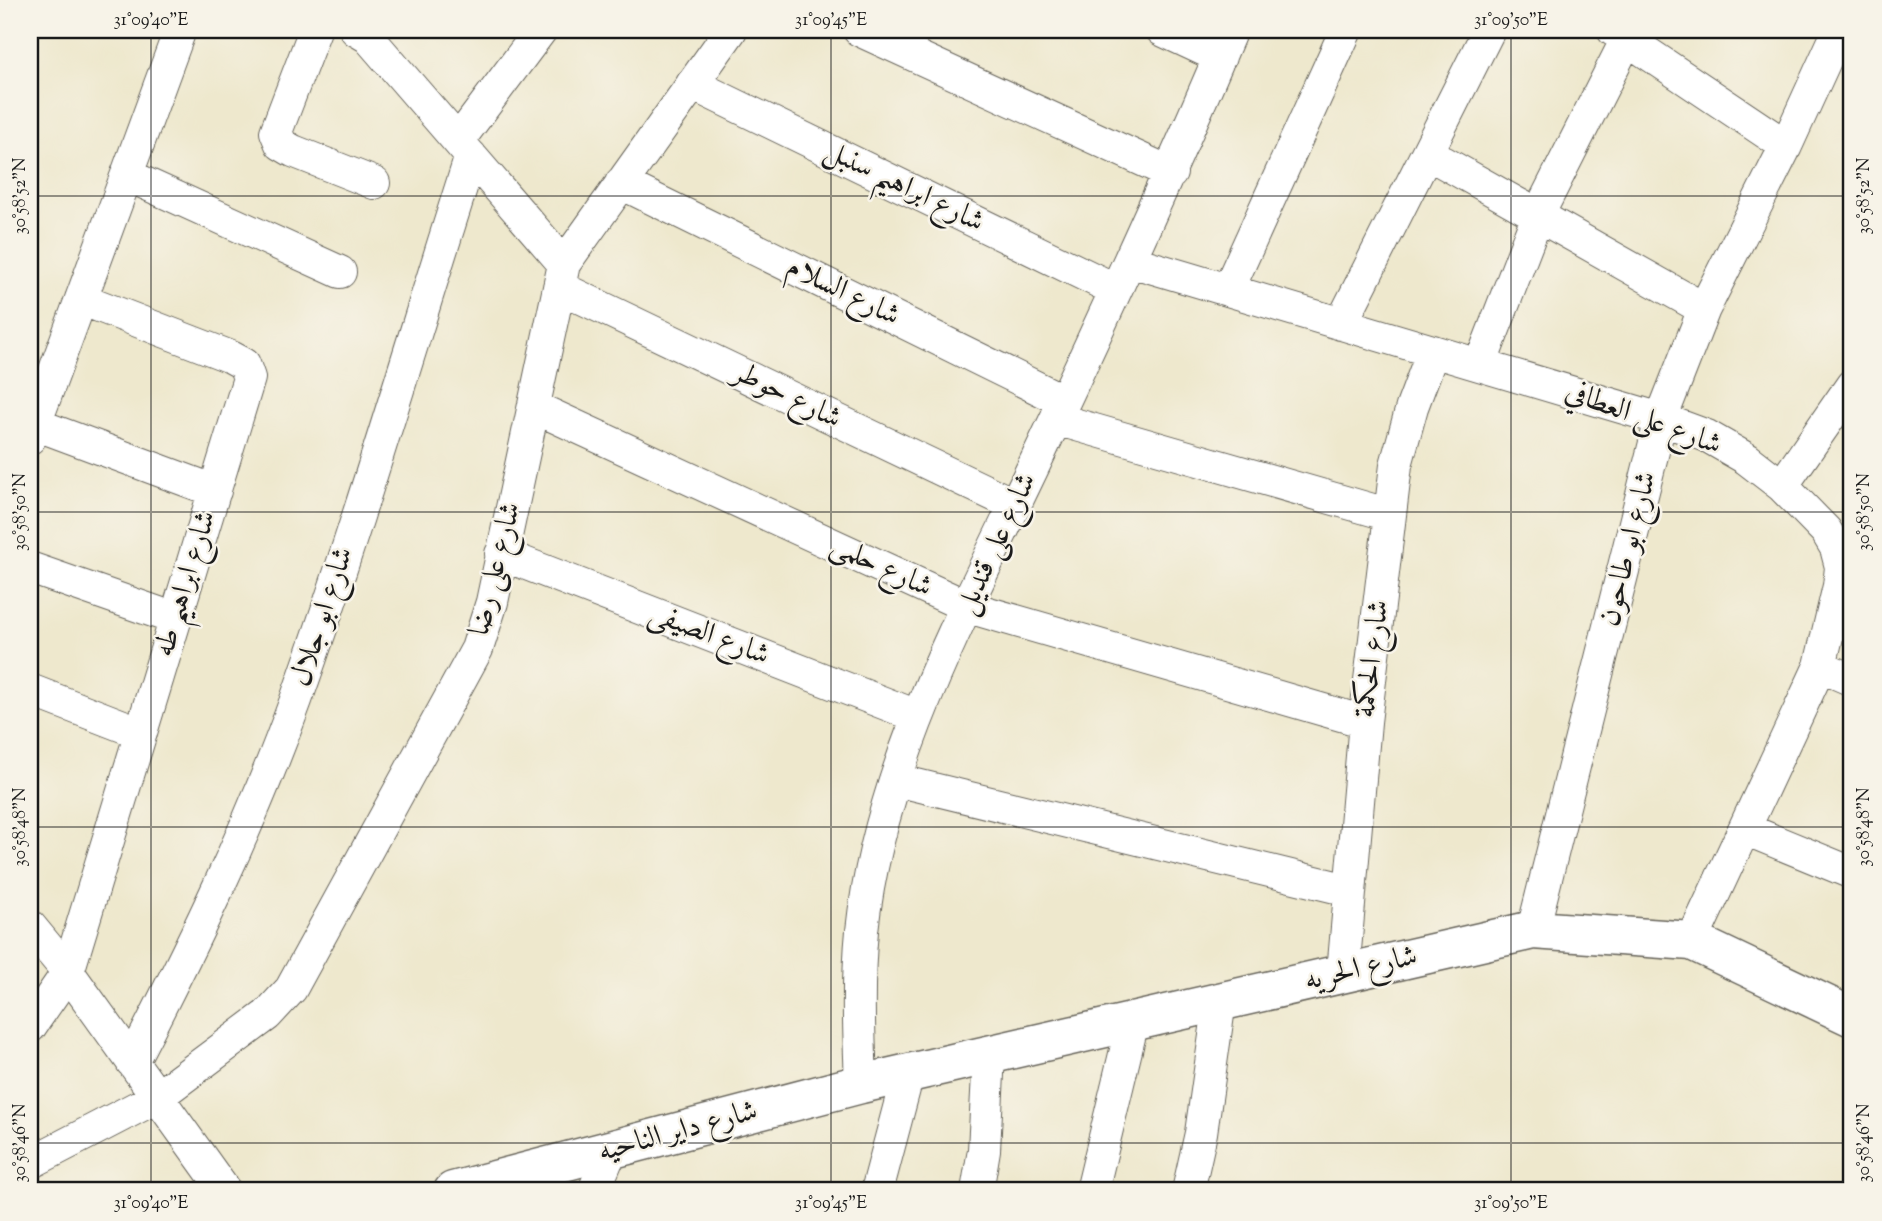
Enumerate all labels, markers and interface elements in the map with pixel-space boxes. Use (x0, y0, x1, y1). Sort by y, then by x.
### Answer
text: 31°09'40"E (114, 8, 189, 34)
text: 31°09'45"E (795, 8, 867, 34)
text: 31°09'50"E (1474, 8, 1548, 34)
street label: شارع ابراهيم سنبل (814, 130, 991, 249)
text: 30°58'52"N (8, 157, 34, 235)
text: 30°58'52"N (1852, 157, 1878, 235)
street label: شارع السلام (778, 246, 907, 340)
street label: شارع حوطر (722, 350, 848, 442)
street label: شارع على العطافي (1558, 371, 1727, 468)
street label: شارع على قنديل (945, 466, 1049, 622)
street label: شارع ابو طاحون (1589, 467, 1670, 631)
text: 30°58'50"N (8, 473, 34, 551)
text: 30°58'50"N (1852, 473, 1878, 551)
street label: شارع على رضا (459, 498, 534, 641)
street label: شارع ابراهيم طه (143, 506, 233, 664)
street label: شارع حلمى (822, 525, 939, 610)
street label: شارع ابو جلال (280, 542, 367, 693)
street label: شارع الصيفى (642, 592, 776, 679)
street label: شارع الحكمة (1344, 597, 1403, 721)
text: 30°58'48"N (8, 787, 34, 867)
text: 30°58'48"N (1852, 787, 1878, 867)
street label: شارع الحريه (1300, 935, 1422, 1004)
street label: شارع داير الناحيه (594, 1090, 763, 1175)
text: 30°58'46"N (8, 1103, 34, 1183)
text: 30°58'46"N (1852, 1103, 1878, 1183)
text: 31°09'40"E (114, 1191, 189, 1217)
text: 31°09'45"E (795, 1191, 867, 1217)
text: 31°09'50"E (1474, 1191, 1548, 1217)

